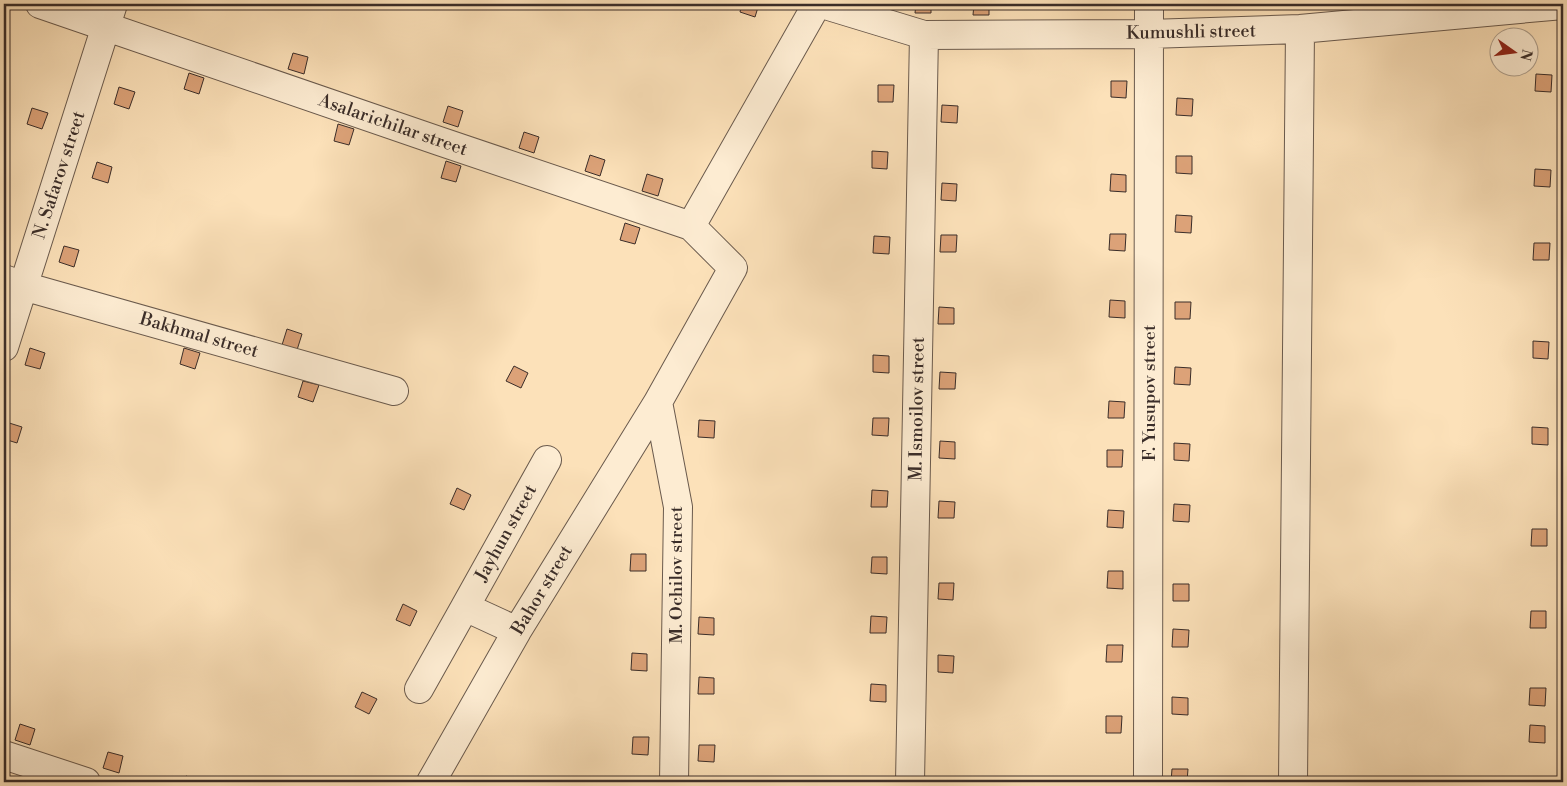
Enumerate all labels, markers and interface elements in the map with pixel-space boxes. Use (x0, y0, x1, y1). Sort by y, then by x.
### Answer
street label: Kumushli street (1126, 19, 1257, 45)
north arrow (1490, 28, 1540, 78)
text: N (1516, 47, 1536, 62)
street label: Asalarichilar street (315, 88, 471, 161)
street label: N. Safarov street (28, 108, 91, 242)
street label: Bakhmal street (136, 307, 262, 363)
street label: F. Yusupov street (1138, 324, 1161, 461)
street label: M. Ismoilov street (904, 336, 930, 481)
street label: Jayhun street (469, 480, 542, 586)
street label: M. Ochilov street (665, 506, 688, 644)
street label: Bahor street (506, 540, 578, 640)

